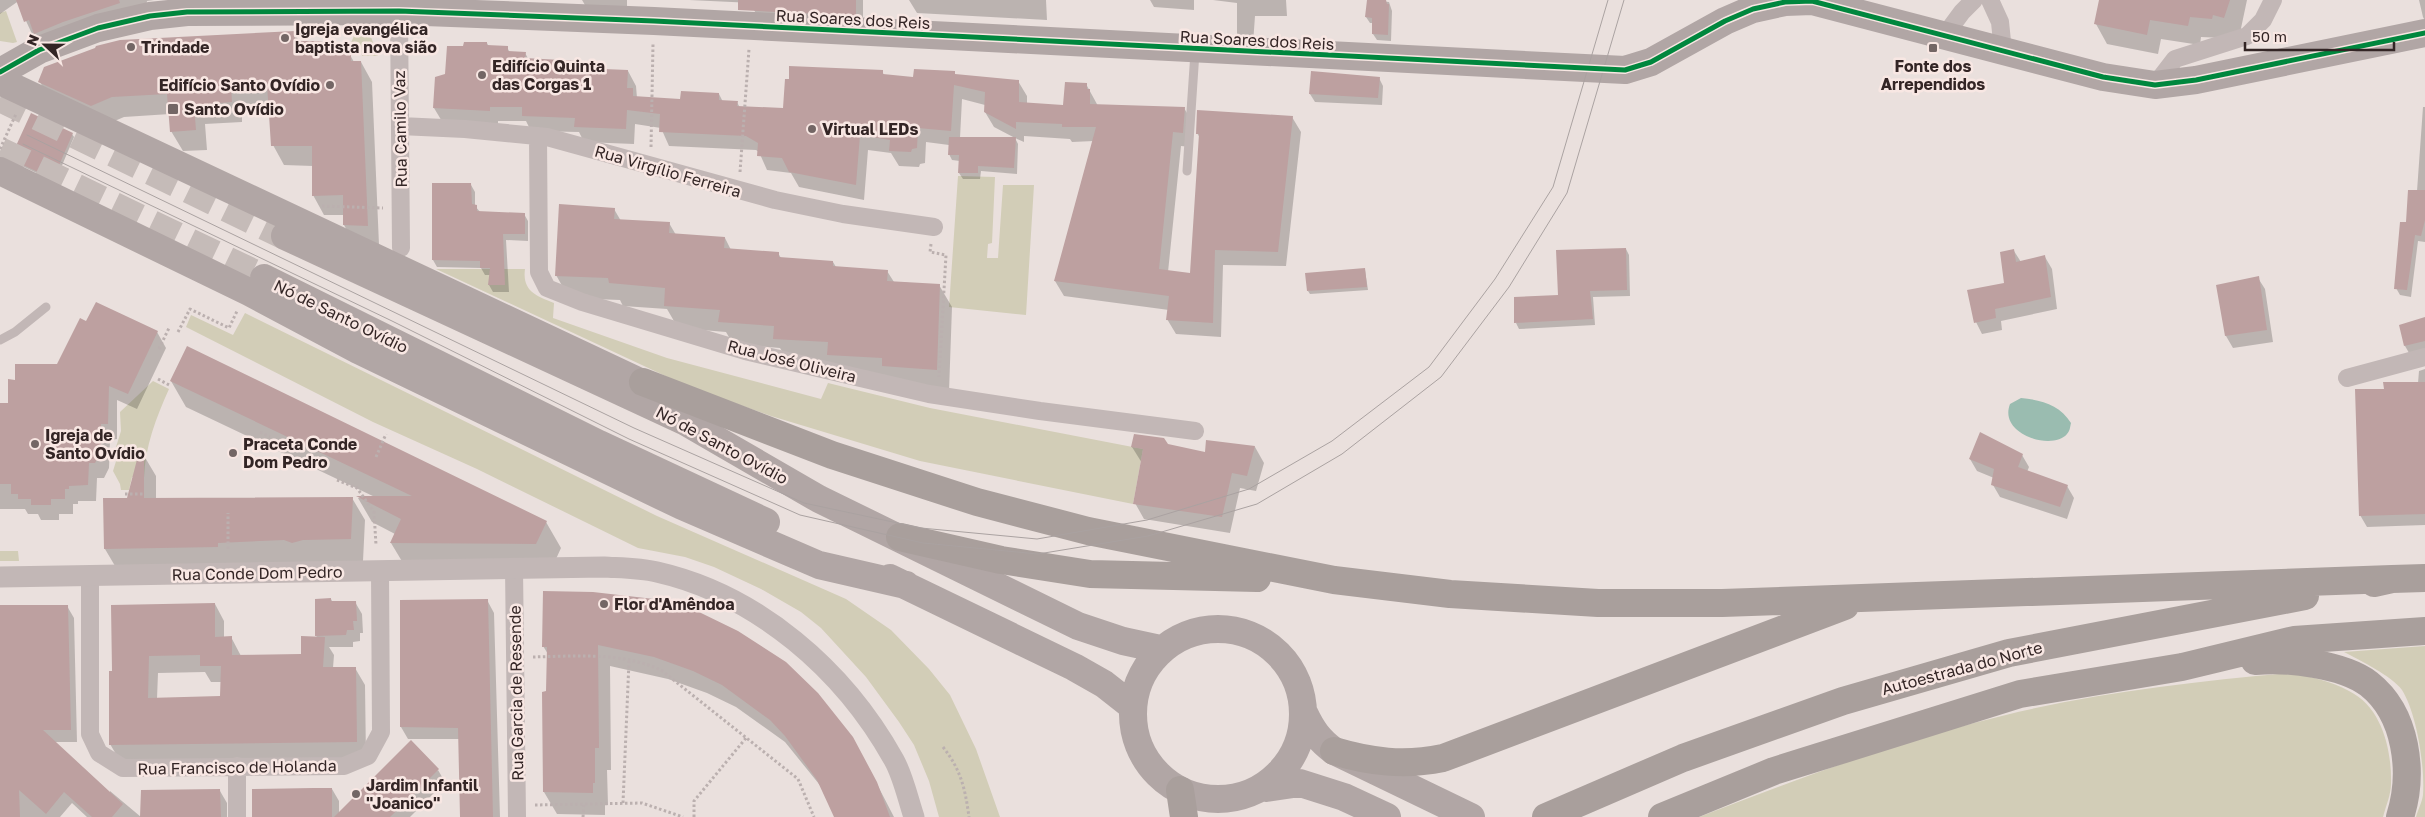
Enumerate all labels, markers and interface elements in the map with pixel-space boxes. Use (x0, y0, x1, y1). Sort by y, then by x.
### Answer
street label: Rua Soares dos Reis (775, 5, 931, 33)
place label: Igreja evangélica baptista nova sião (295, 19, 437, 57)
north arrow (20, 20, 70, 70)
scale bar (2245, 20, 2394, 52)
street label: Rua Soares dos Reis (1179, 26, 1335, 54)
text: 50 m (2252, 27, 2287, 45)
text: N (23, 32, 42, 48)
marker: Igreja evangélica baptista nova sião (279, 32, 291, 44)
place label: Trindade (141, 37, 209, 57)
marker: Trindade (125, 41, 137, 53)
marker: Fonte dos Arrependidos (1927, 42, 1939, 54)
place label: Edifício Quinta das Corgas 1 (492, 56, 605, 94)
place label: Fonte dos Arrependidos (1881, 56, 1985, 94)
marker: Edifício Quinta das Corgas 1 (476, 69, 488, 81)
street label: Rua Camilo Vaz (389, 70, 411, 188)
place label: Edifício Santo Ovídio (159, 75, 320, 95)
marker: Edifício Santo Ovídio (324, 79, 336, 91)
place label: Santo Ovídio (184, 99, 284, 119)
marker: Santo Ovídio (166, 102, 180, 116)
place label: Virtual LEDs (822, 119, 918, 139)
marker: Virtual LEDs (806, 123, 818, 135)
street label: Rua Virgílio Ferreira (592, 141, 744, 201)
street label: Nó de Santo Ovídio (271, 275, 411, 357)
street label: Rua José Oliveira (725, 335, 859, 387)
street label: Nó de Santo Ovídio (653, 402, 791, 488)
place label: Igreja de Santo Ovídio (45, 425, 145, 463)
place label: Praceta Conde Dom Pedro (243, 434, 357, 472)
marker: Igreja de Santo Ovídio (29, 438, 41, 450)
marker: Praceta Conde Dom Pedro (227, 447, 239, 459)
street label: Rua Conde Dom Pedro (171, 562, 343, 584)
place label: Flor d'Amêndoa (614, 594, 734, 614)
marker: Flor d'Amêndoa (598, 598, 610, 610)
street label: Rua Garcia de Resende (504, 605, 528, 781)
street label: Autoestrada do Norte (1879, 637, 2045, 699)
street label: Rua Francisco de Holanda (137, 755, 337, 779)
place label: Jardim Infantil "Joanico" (366, 775, 479, 813)
marker: Jardim Infantil "Joanico" (350, 788, 362, 800)

